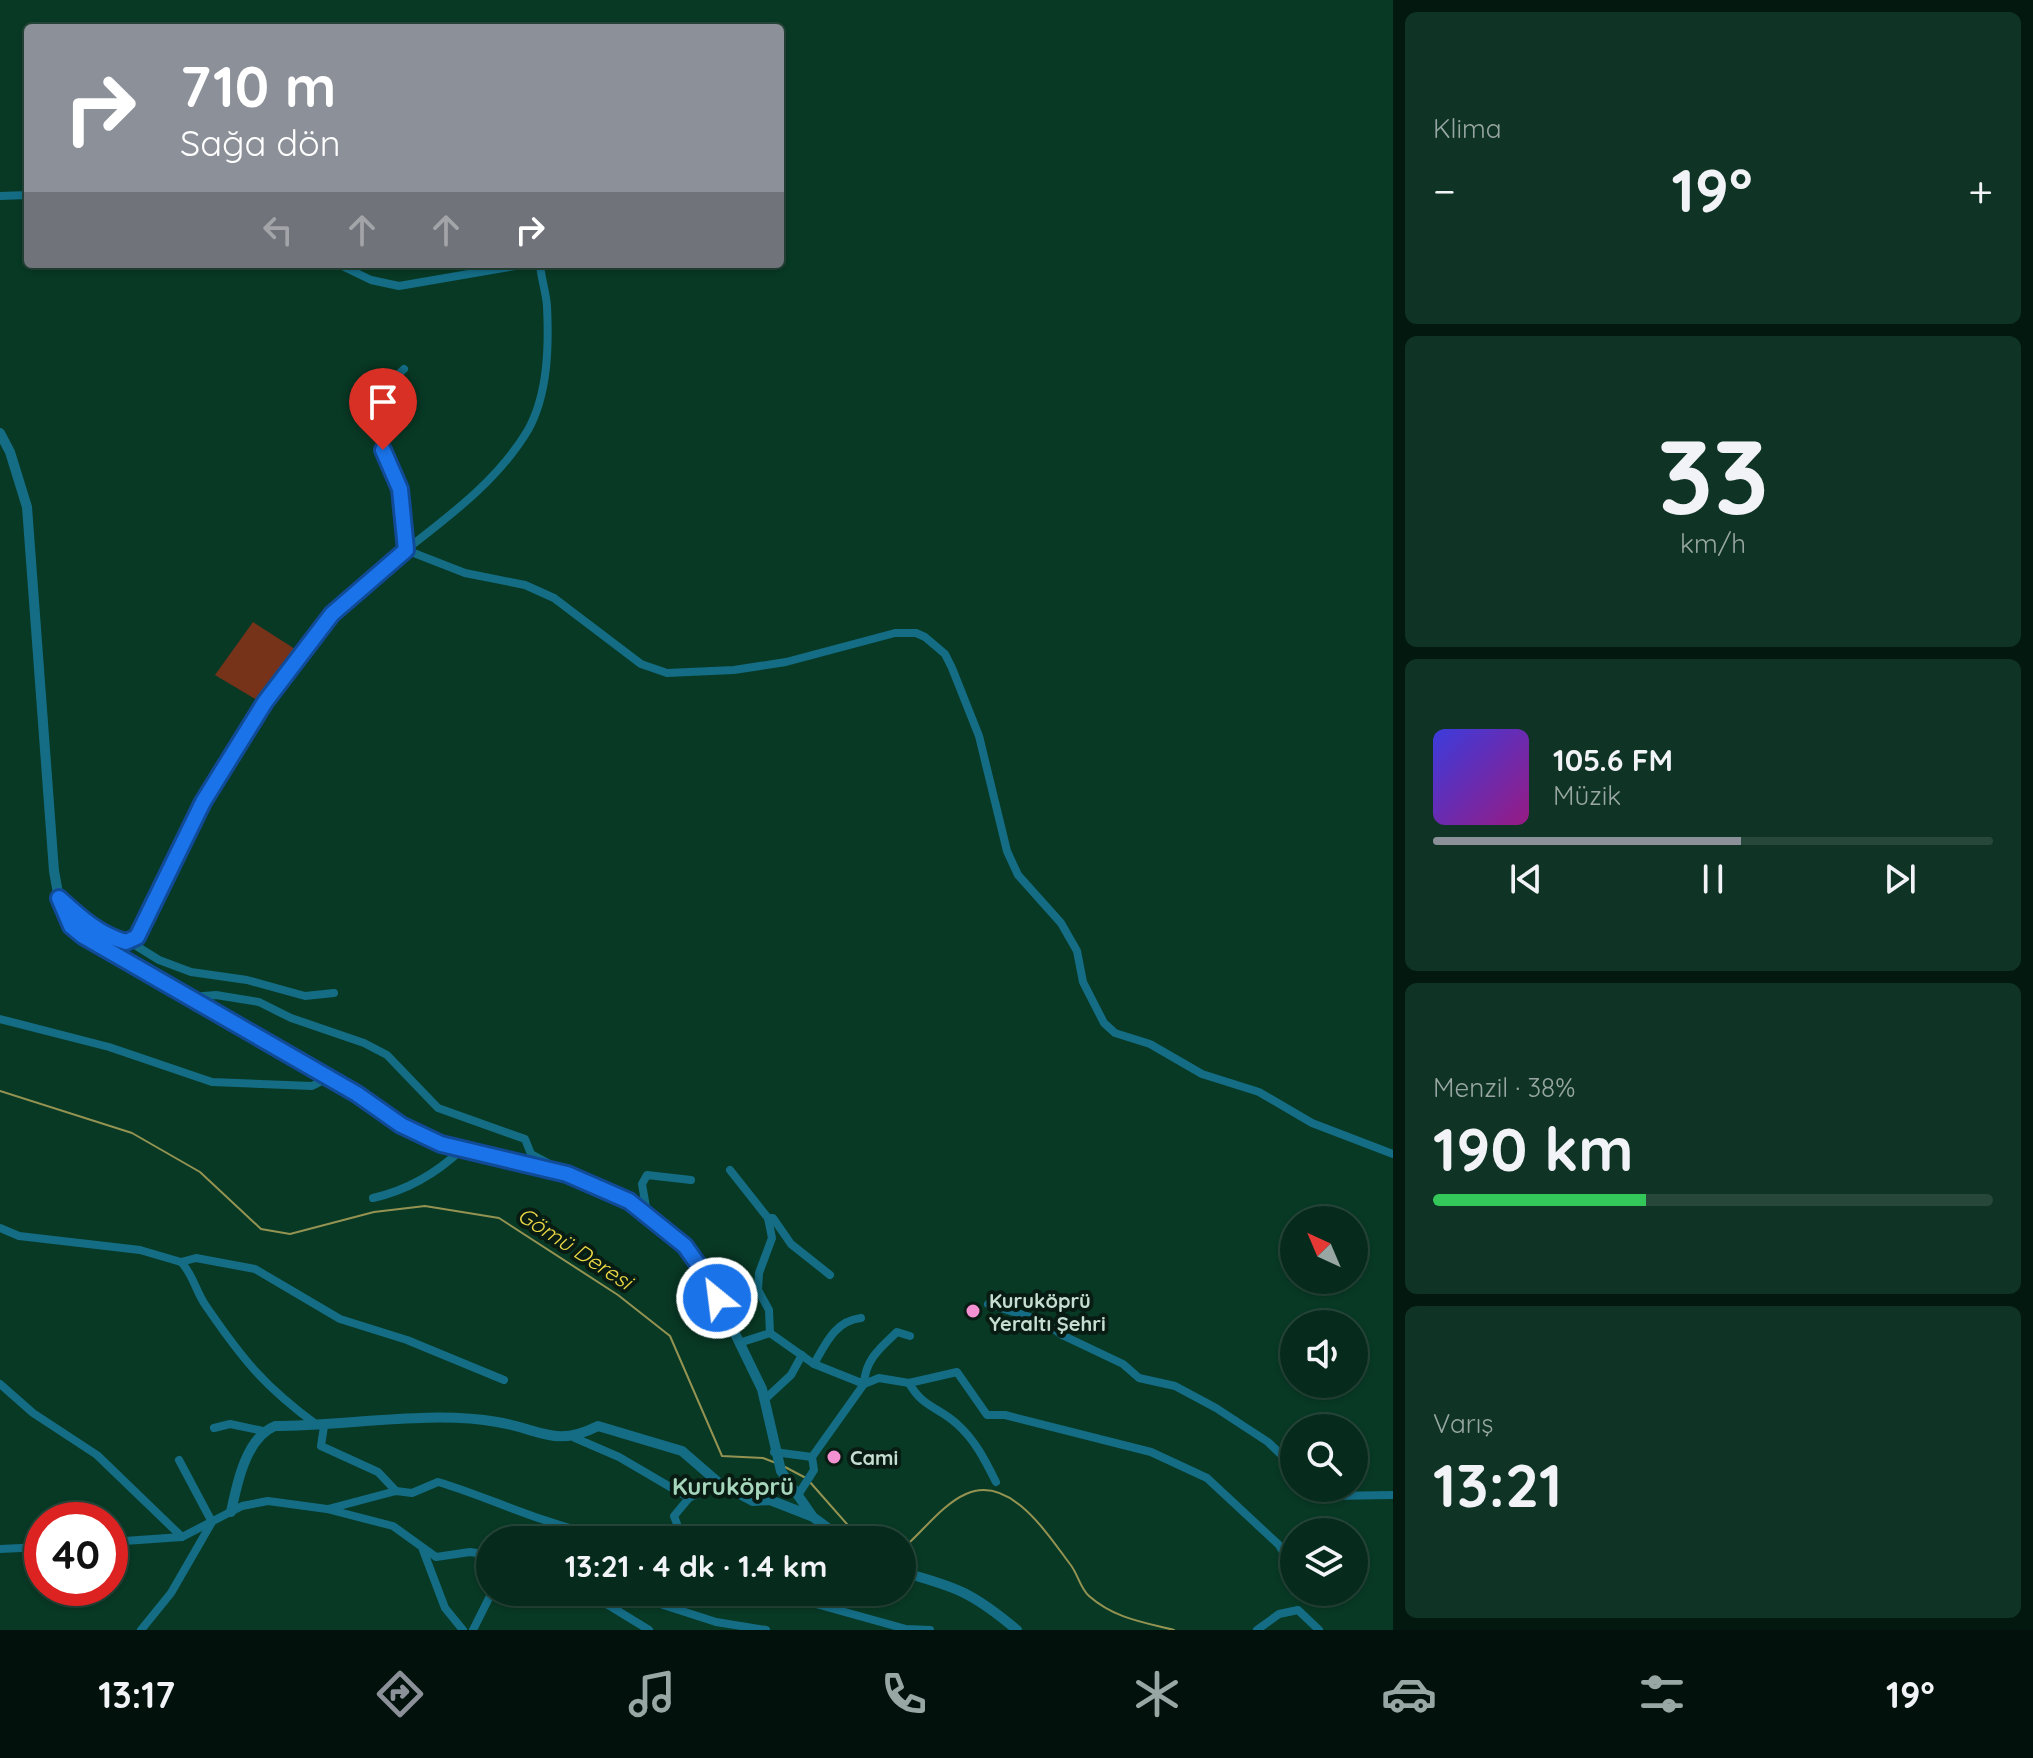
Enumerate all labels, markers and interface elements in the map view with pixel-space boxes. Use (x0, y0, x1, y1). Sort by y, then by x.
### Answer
text: 710 m (180, 51, 336, 121)
icon: right (48, 56, 152, 160)
text: Klima (1433, 112, 1502, 145)
text: Sağa dön (180, 120, 341, 165)
text: 19° (1672, 152, 1753, 227)
text: − (1433, 163, 1456, 218)
text: + (1968, 163, 1993, 218)
icon: left (256, 208, 300, 252)
icon: ahead (340, 208, 384, 252)
icon: ahead (424, 208, 468, 252)
icon: right (508, 208, 552, 252)
pin (349, 368, 417, 450)
icon: arrive (361, 380, 405, 424)
text: 33 (1657, 410, 1769, 540)
text: km/h (1680, 527, 1746, 560)
text: 105.6 FM (1553, 741, 1673, 779)
text: Müzik (1553, 779, 1621, 812)
icon: previous (1504, 857, 1548, 901)
icon: pause (1691, 857, 1735, 901)
icon: next (1878, 857, 1922, 901)
text: Menzil · 38% (1433, 1071, 1575, 1104)
text: 190 km (1433, 1111, 1634, 1186)
water label: Gömü Deresi (512, 1201, 639, 1297)
north arrow (1280, 1206, 1368, 1294)
map controls (1280, 1206, 1368, 1606)
position arrow (675, 1256, 759, 1340)
place label: Kuruköprü Yeraltı Şehri (989, 1288, 1106, 1336)
marker: Kuruköprü Yeraltı Şehri (964, 1302, 982, 1320)
button: sound (1280, 1310, 1368, 1398)
text: Varış (1433, 1407, 1493, 1440)
button: search (1280, 1414, 1368, 1502)
place label: Cami (850, 1445, 898, 1470)
text: 13:21 (1433, 1447, 1562, 1522)
marker: Cami (825, 1448, 843, 1466)
district label: Kuruköprü (672, 1471, 794, 1501)
speed limit sign: 40 (24, 1502, 128, 1606)
button: layers (1280, 1518, 1368, 1606)
text: 13:21 · 4 dk · 1.4 km (565, 1547, 827, 1585)
icon: directions (372, 1666, 428, 1722)
icon: music (624, 1666, 680, 1722)
icon: phone (876, 1666, 932, 1722)
icon: climate (1129, 1666, 1185, 1722)
icon: car (1381, 1666, 1437, 1722)
icon: filters (1634, 1666, 1690, 1722)
text: 13:17 (98, 1672, 175, 1717)
text: 19° (1886, 1672, 1935, 1717)

